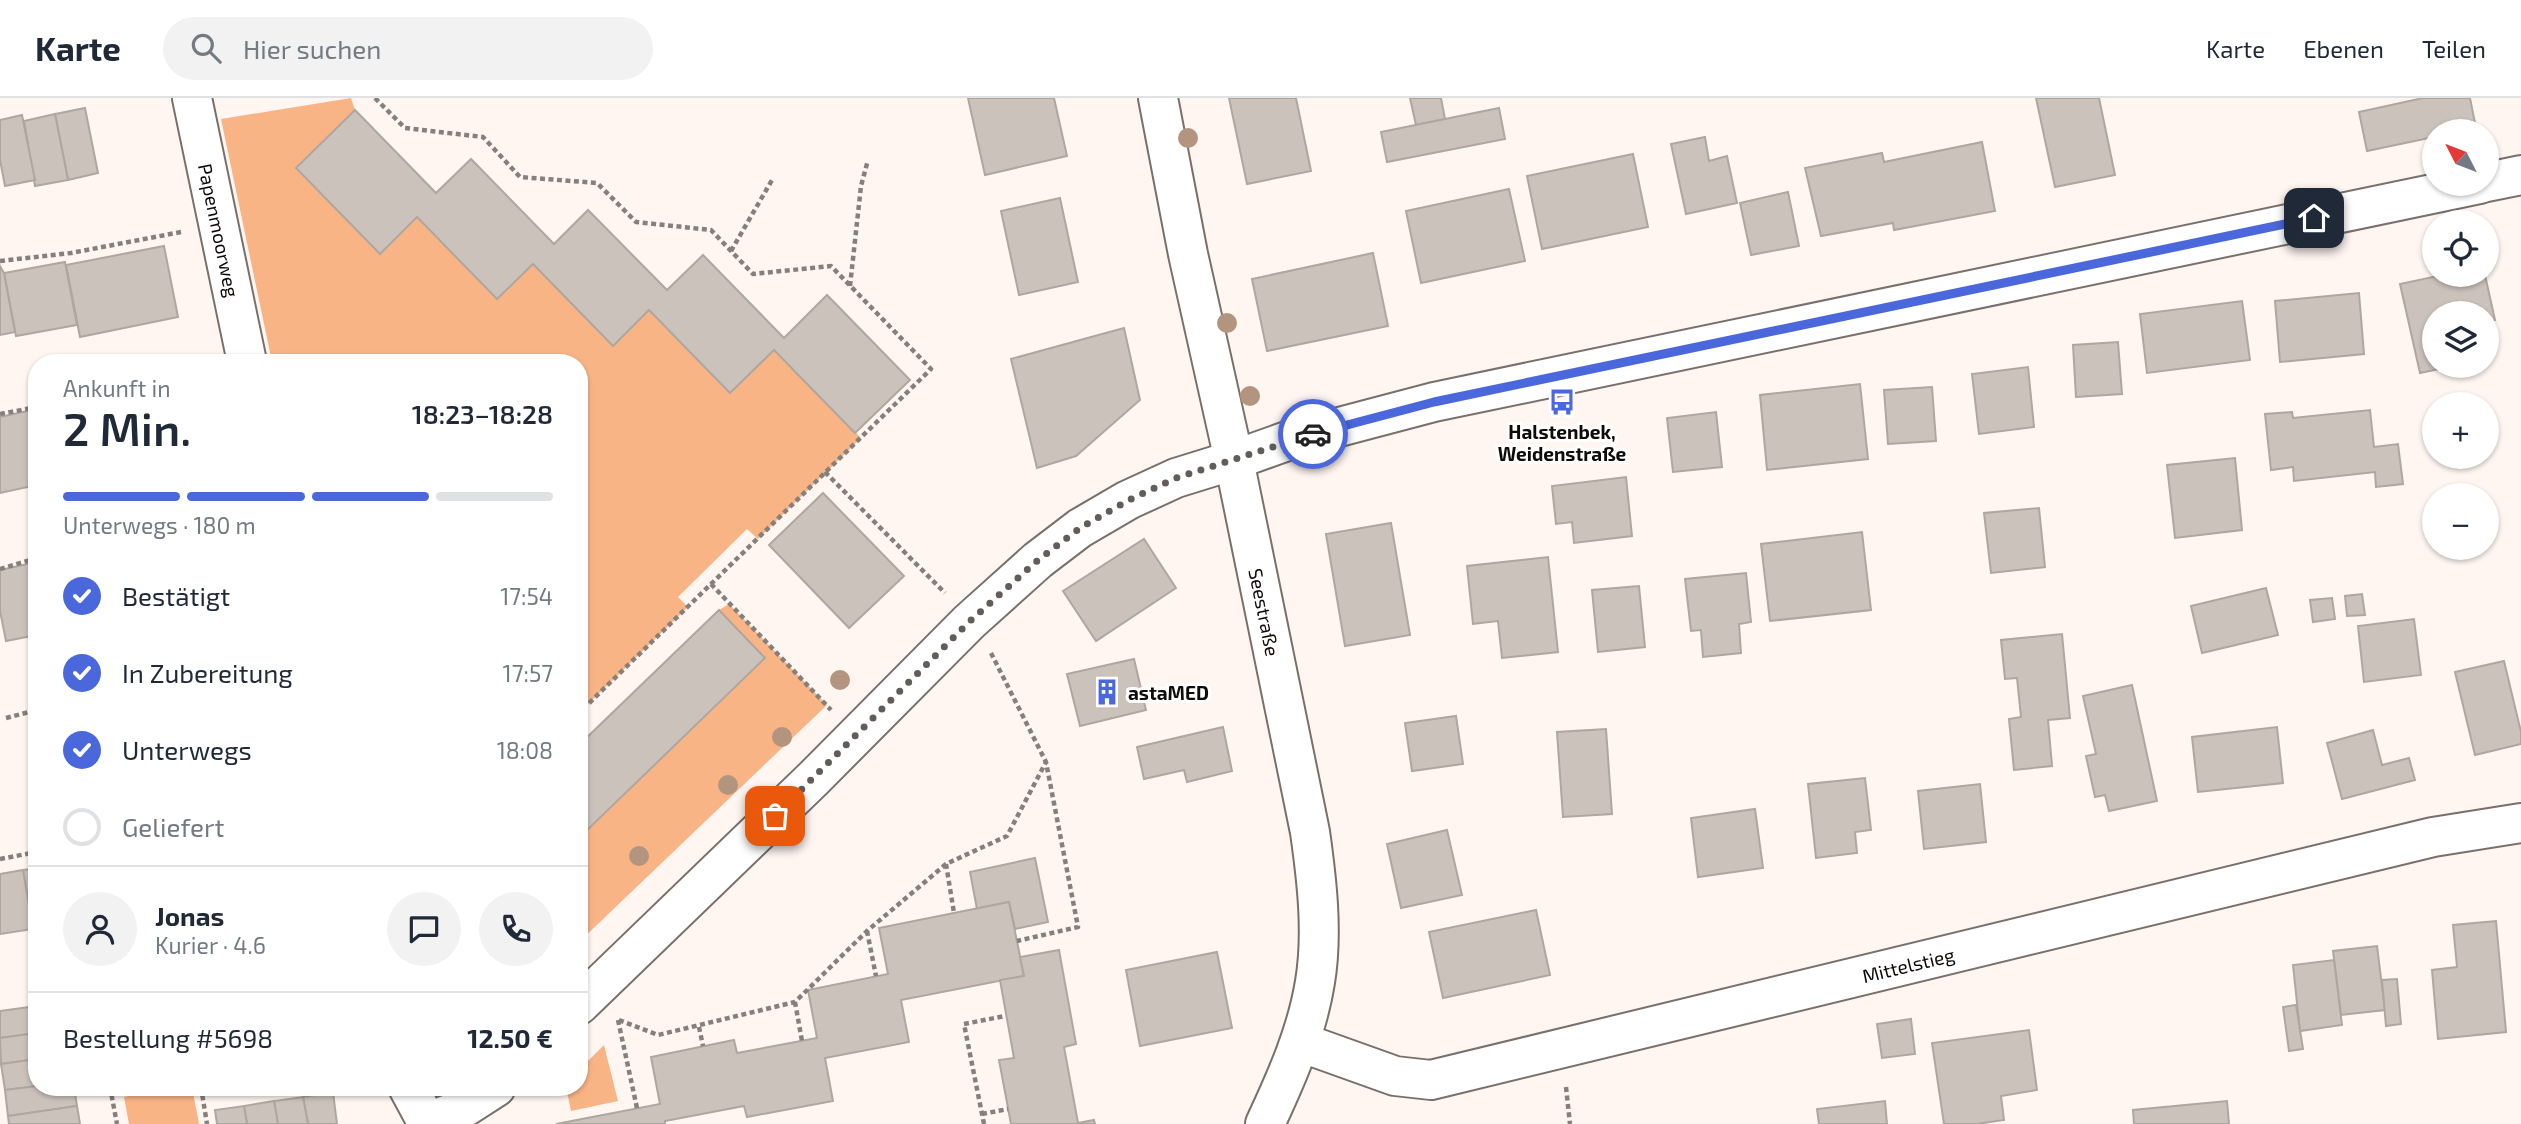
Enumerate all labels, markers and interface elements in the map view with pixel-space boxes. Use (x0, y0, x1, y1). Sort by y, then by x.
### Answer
search box (163, 17, 653, 80)
text: Karte (35, 28, 121, 68)
icon: search (187, 29, 225, 67)
text: Hier suchen (243, 33, 381, 64)
text: Karte (2206, 34, 2265, 63)
text: Ebenen (2303, 34, 2384, 63)
text: Teilen (2422, 34, 2486, 63)
north arrow (2422, 119, 2499, 196)
map controls (2422, 119, 2499, 560)
street label: Papenmoorweg (194, 161, 245, 300)
pin (2284, 188, 2344, 248)
icon: home (2295, 199, 2333, 237)
button: locate (2422, 210, 2499, 287)
button: layers (2422, 301, 2499, 378)
text: Ankunft in (63, 374, 171, 402)
bus stop icon: Halstenbek, Weidenstraße (1547, 387, 1577, 417)
button: + (2422, 392, 2499, 469)
text: 18:23–18:28 (412, 398, 553, 429)
courier (1278, 399, 1348, 469)
text: 2 Min. (63, 400, 191, 455)
icon: car (1294, 415, 1332, 453)
place label: Halstenbek, Weidenstraße (1498, 420, 1627, 465)
button: − (2422, 483, 2499, 560)
text: Unterwegs · 180 m (63, 511, 256, 539)
street label: Seestraße (1245, 566, 1285, 658)
icon: check (63, 577, 101, 615)
text: Bestätigt (122, 580, 230, 611)
text: 17:54 (500, 582, 553, 610)
icon: check (63, 654, 101, 692)
text: In Zubereitung (122, 657, 293, 688)
text: 17:57 (503, 659, 553, 687)
building icon: astaMED (1092, 677, 1122, 707)
place label: astaMED (1128, 681, 1209, 704)
icon: check (63, 731, 101, 769)
text: Unterwegs (122, 734, 252, 765)
text: 18:08 (497, 736, 553, 764)
pin (745, 786, 805, 846)
icon: bag (756, 797, 794, 835)
text: Geliefert (122, 811, 224, 842)
button: person (63, 892, 137, 966)
button: chat (387, 892, 461, 966)
button: phone (479, 892, 553, 966)
text: Jonas (155, 900, 224, 931)
text: Kurier · 4.6 (155, 931, 266, 959)
street label: Mittelstieg (1860, 942, 1957, 987)
text: Bestellung #5698 (63, 1022, 273, 1053)
text: 12.50 € (467, 1022, 553, 1053)

